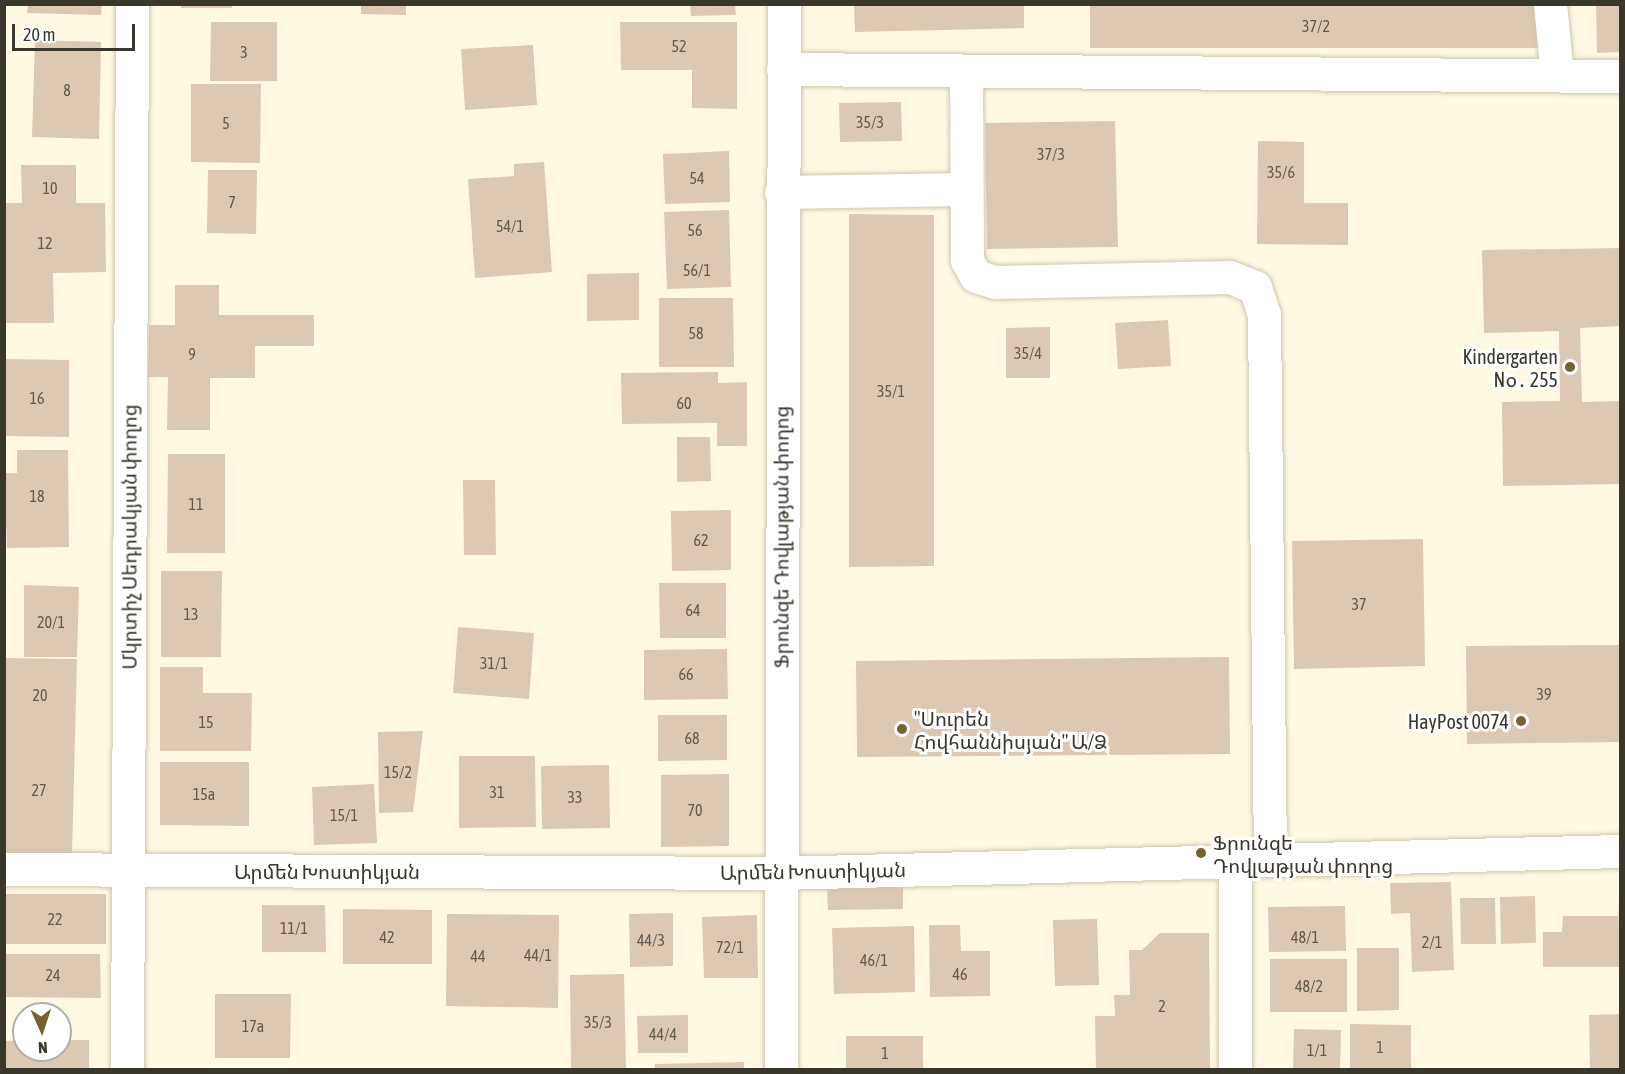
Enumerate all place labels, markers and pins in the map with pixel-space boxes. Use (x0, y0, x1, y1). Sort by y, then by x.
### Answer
place label: Kindergarten Nօ․ 255 (1463, 344, 1558, 391)
marker: Kindergarten Nօ․ 255 (1563, 360, 1577, 374)
place label: "Սուրեն Հովհաննիսյան" Ա/Ձ (914, 706, 1107, 753)
place label: HayPost 0074 (1408, 709, 1509, 733)
marker: HayPost 0074 (1514, 714, 1528, 728)
marker: "Սուրեն Հովհաննիսյան" Ա/Ձ (895, 722, 909, 736)
place label: Ֆրունզե Դովլաթյան փողոց (1213, 830, 1393, 877)
marker: Ֆրունզե Դովլաթյան փողոց (1194, 846, 1208, 860)

